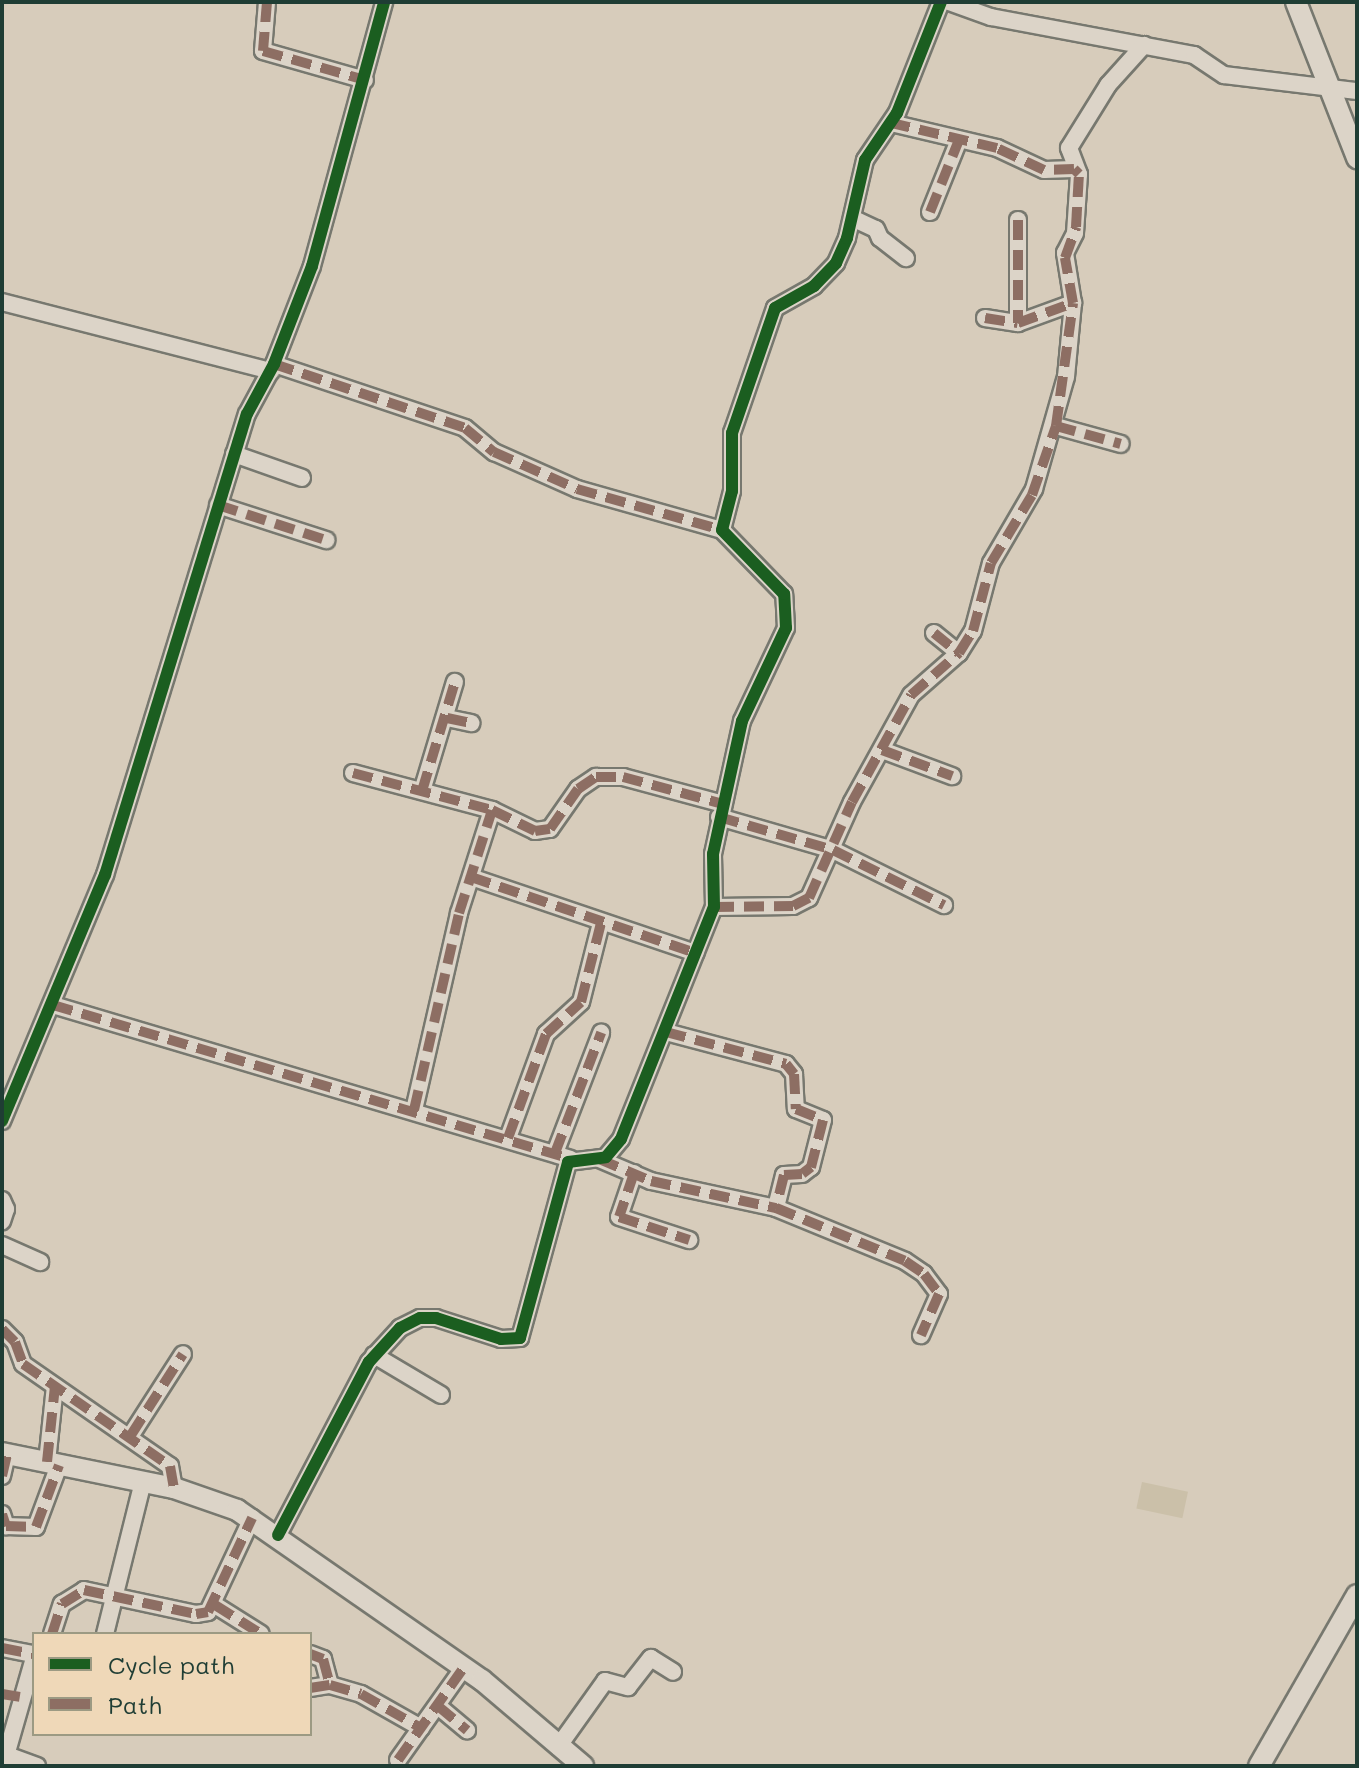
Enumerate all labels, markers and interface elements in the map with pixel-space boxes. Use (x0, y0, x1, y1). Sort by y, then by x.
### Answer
legend (32, 1632, 312, 1736)
text: Cycle path (108, 1649, 234, 1680)
text: Path (108, 1689, 162, 1720)

